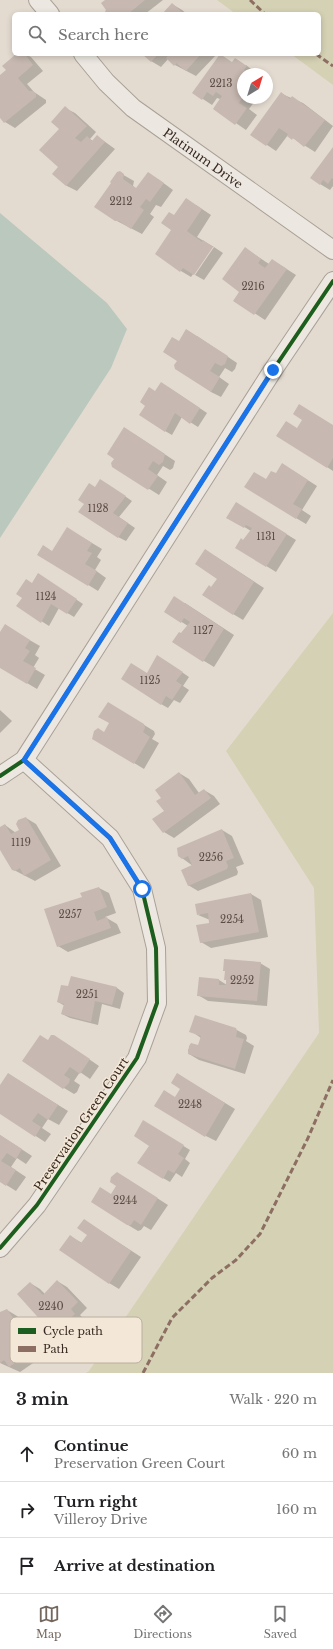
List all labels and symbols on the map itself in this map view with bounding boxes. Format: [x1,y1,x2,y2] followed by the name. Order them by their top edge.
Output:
[237,68,273,104] north arrow
[210,77,232,90] house number: 2213
[160,124,246,191] street label: Platinum Drive
[110,195,132,208] house number: 2212
[241,280,265,293] house number: 2216
[264,361,282,379] route end
[87,502,109,515] house number: 1128
[256,530,276,543] house number: 1131
[36,590,57,603] house number: 1124
[193,624,214,637] house number: 1127
[140,674,161,687] house number: 1125
[11,836,31,849] house number: 1119
[199,851,223,864] house number: 2256
[133,880,151,898] route start
[58,908,82,921] house number: 2257
[220,913,244,926] house number: 2254
[230,974,254,987] house number: 2252
[76,988,98,1001] house number: 2251
[31,1054,132,1194] street label: Preservation Green Court
[178,1098,202,1111] house number: 2248
[113,1194,137,1207] house number: 2244
[38,1300,64,1313] house number: 2240
[10,1317,142,1363] legend
[43,1324,103,1338] text: Cycle path
[43,1342,69,1356] text: Path

